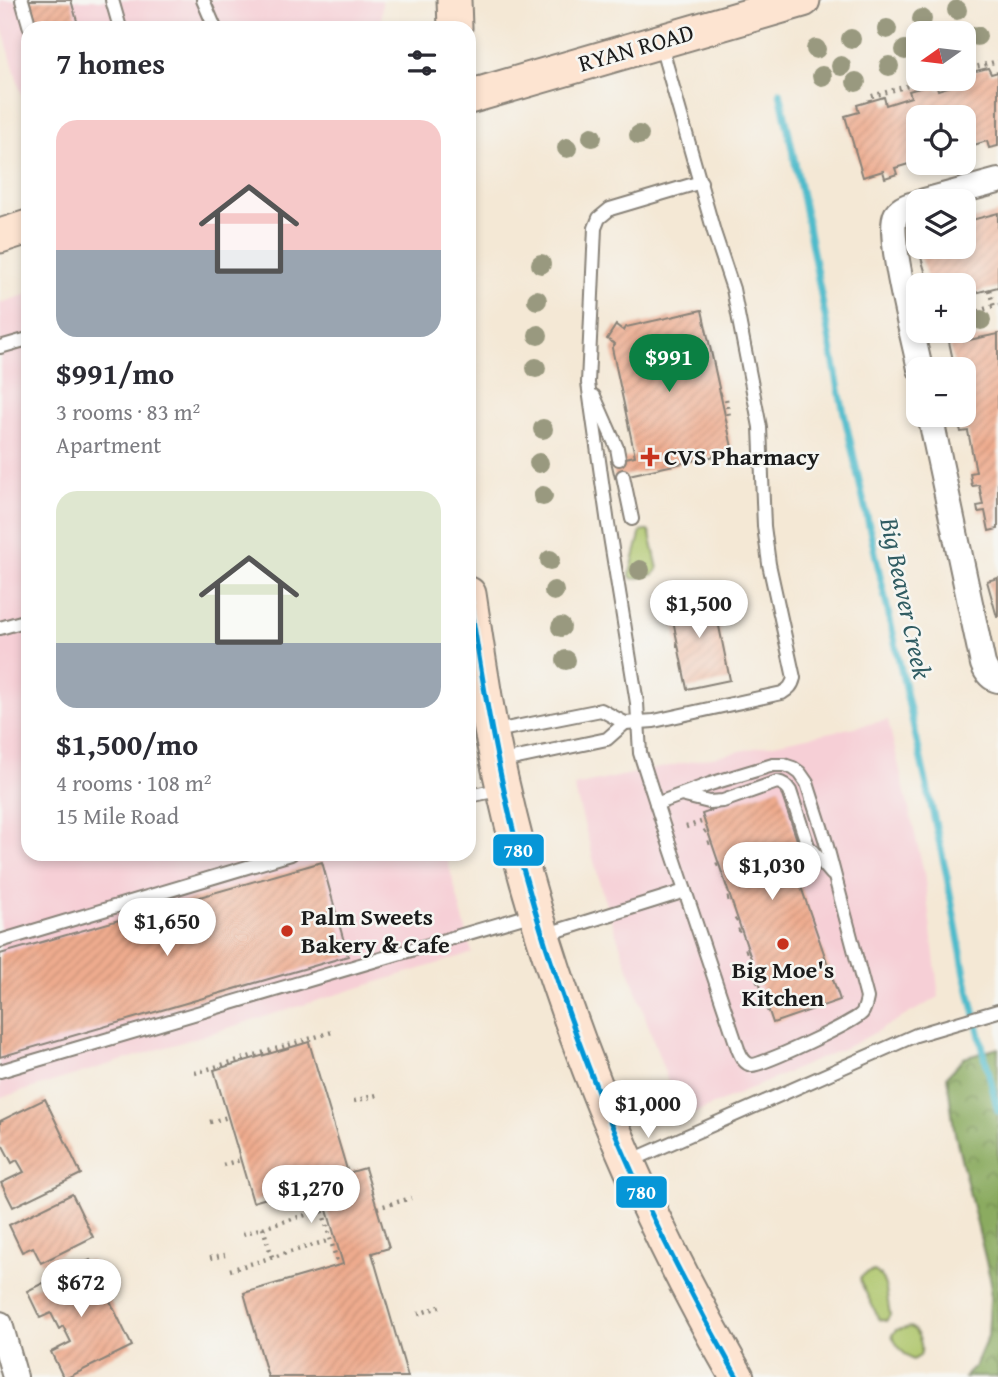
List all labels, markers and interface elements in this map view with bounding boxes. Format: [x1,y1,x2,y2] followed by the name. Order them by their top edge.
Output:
[574,14,698,81] street label: RYAN ROAD
[906,21,976,91] north arrow
[906,21,976,427] map controls
[56,41,165,85] text: 7 homes
[403,44,441,82] icon: filters
[906,105,976,175] button: locate
[186,166,312,292] icon: home
[906,189,976,259] button: layers
[906,273,976,343] button: +
[628,334,710,394] pin: $991
[645,340,693,373] text: $991
[56,351,174,395] text: $991/mo
[906,357,976,427] button: −
[56,395,200,428] text: 3 rooms · 83 m²
[56,428,161,461] text: Apartment
[664,439,820,474] place label: CVS Pharmacy
[642,449,658,465] marker: CVS Pharmacy
[870,513,943,682] water label: Big Beaver Creek
[186,537,312,663] icon: home
[642,580,756,640] pin: $1,500
[666,586,732,619] text: $1,500
[56,722,198,766] text: $1,500/mo
[56,766,211,799] text: 4 rooms · 108 m²
[56,799,179,832] text: 15 Mile Road
[492,833,545,867] line badge: 780
[503,836,533,864] text: 780
[715,842,829,902] pin: $1,030
[739,848,805,881] text: $1,030
[110,898,224,958] pin: $1,650
[301,899,450,962] place label: Palm Sweets Bakery & Cafe
[134,904,200,937] text: $1,650
[279,923,295,939] marker: Palm Sweets Bakery & Cafe
[775,936,791,952] marker: Big Moe's Kitchen
[732,952,834,1015] place label: Big Moe's Kitchen
[591,1080,705,1140] pin: $1,000
[615,1086,681,1119] text: $1,000
[254,1166,368,1225] pin: $1,270
[278,1171,344,1204] text: $1,270
[615,1175,668,1209] line badge: 780
[626,1178,656,1206] text: 780
[40,1260,122,1319] pin: $672
[57,1265,105,1298] text: $672

